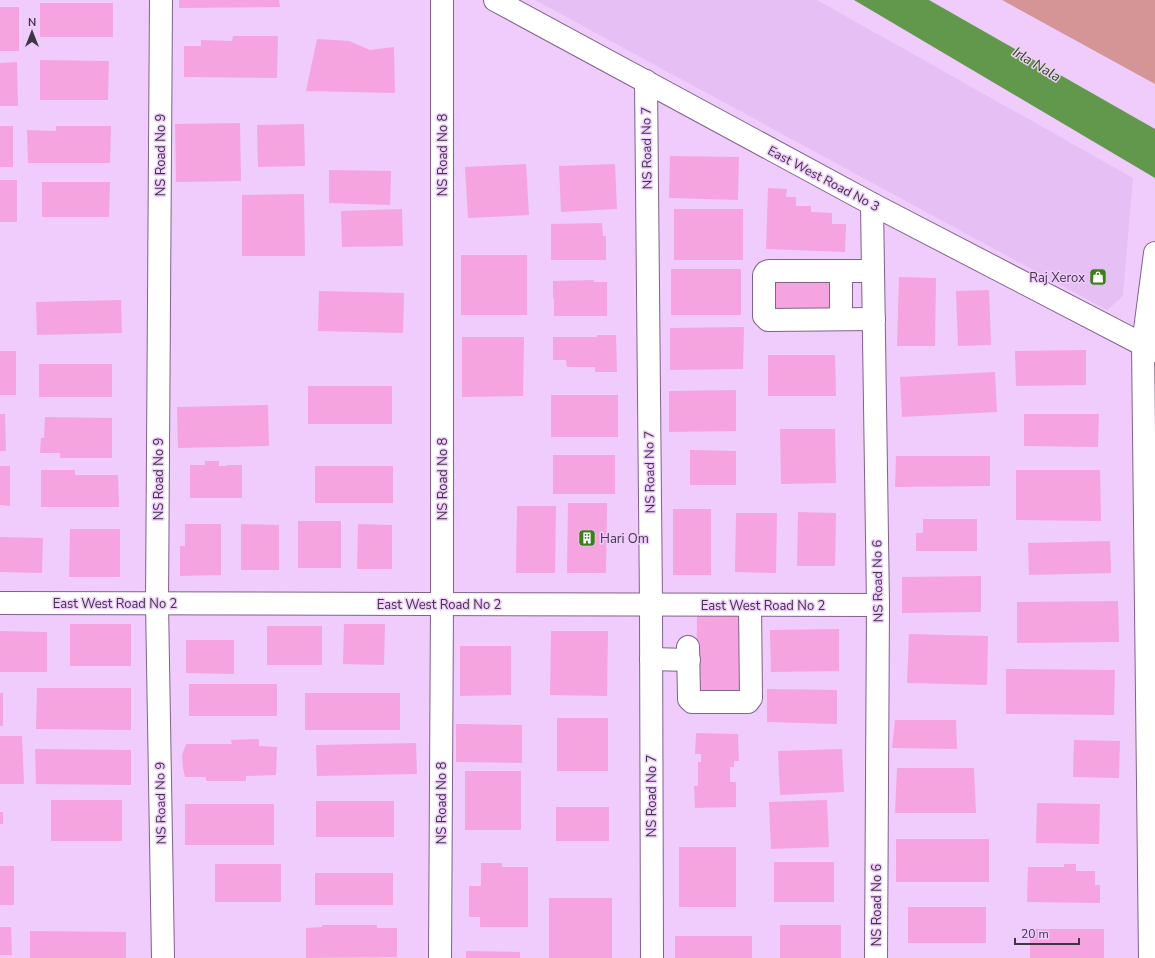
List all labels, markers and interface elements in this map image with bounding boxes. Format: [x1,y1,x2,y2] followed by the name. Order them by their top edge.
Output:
[12,12,52,52] north arrow
[28,15,36,30] text: N
[1009,43,1064,86] water label: Irla Nala
[637,107,657,189] street label: NS Road No 7
[152,114,170,196] street label: NS Road No 9
[434,114,452,196] street label: NS Road No 8
[764,142,883,216] street label: East West Road No 3
[1088,267,1108,287] shop icon: Raj Xerox
[1029,269,1085,287] place label: Raj Xerox
[640,431,660,513] street label: NS Road No 7
[150,438,168,520] street label: NS Road No 9
[434,438,452,520] street label: NS Road No 8
[577,528,597,548] building icon: Hari Om
[600,530,649,548] place label: Hari Om
[868,539,888,622] street label: NS Road No 6
[53,595,177,613] street label: East West Road No 2
[377,596,501,614] street label: East West Road No 2
[701,597,825,615] street label: East West Road No 2
[643,755,661,837] street label: NS Road No 7
[151,762,171,844] street label: NS Road No 9
[433,762,451,844] street label: NS Road No 8
[868,864,886,946] street label: NS Road No 6
[1015,920,1079,946] scale bar
[1021,926,1049,942] text: 20 m

